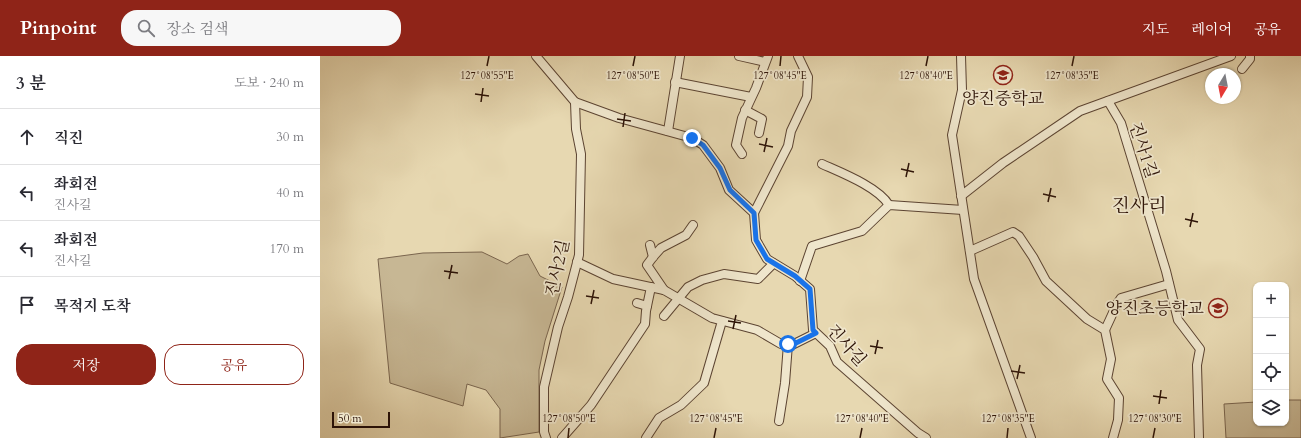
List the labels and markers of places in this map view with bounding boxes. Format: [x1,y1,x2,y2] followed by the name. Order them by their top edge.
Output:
[992,64,1014,86] school or university icon: 양진중학교
[962,87,1045,110] place label: 양진중학교
[1105,297,1205,320] place label: 양진초등학교
[1207,297,1229,319] school or university icon: 양진초등학교

